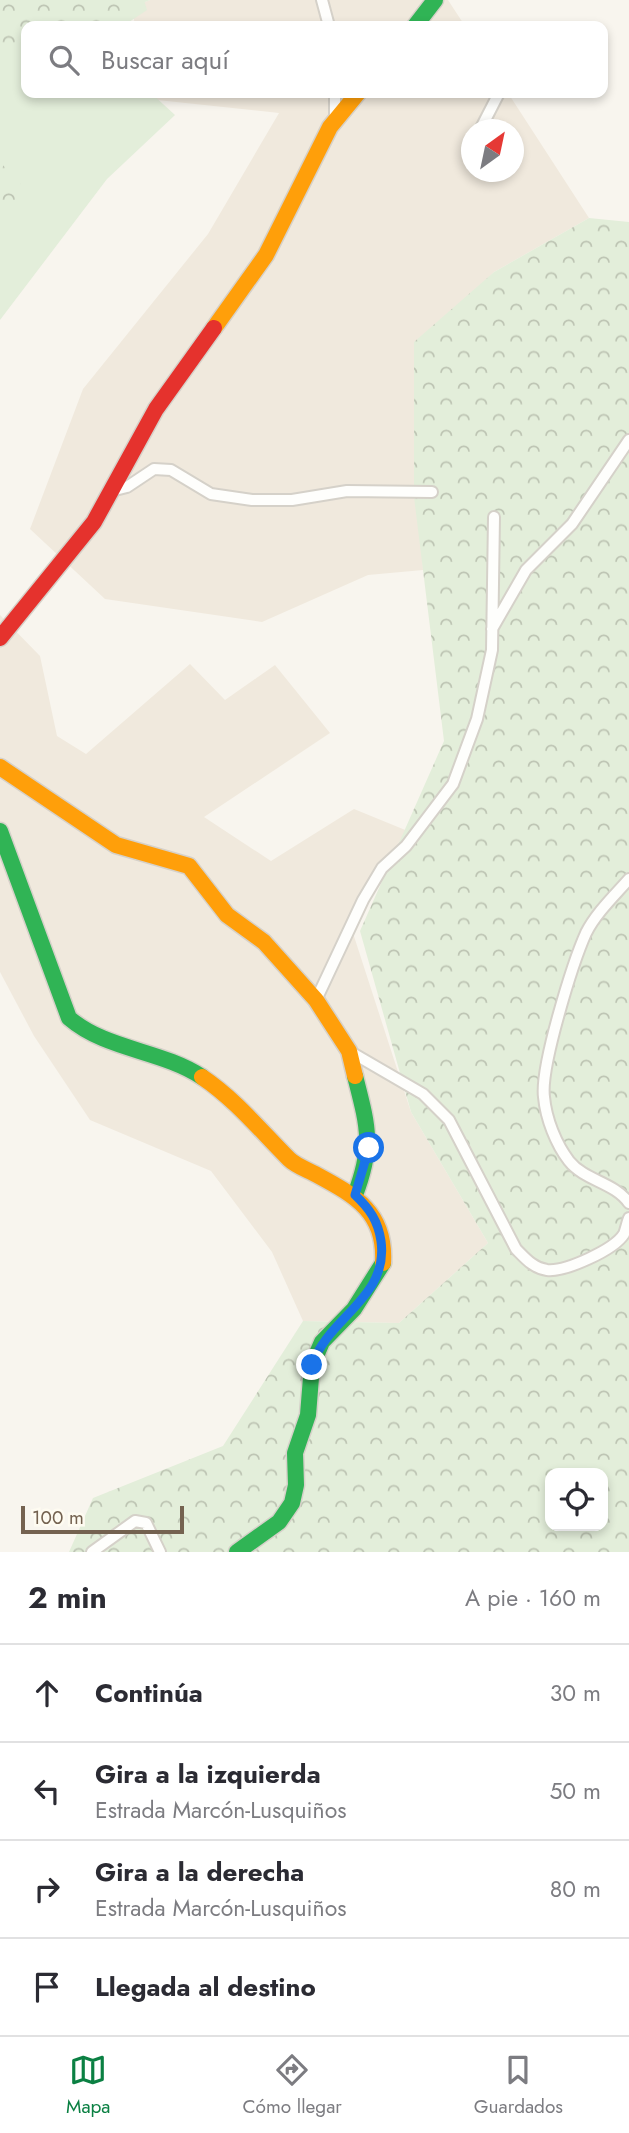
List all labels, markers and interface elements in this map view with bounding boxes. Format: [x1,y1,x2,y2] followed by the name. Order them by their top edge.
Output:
[21,21,608,98] search box
[45,41,83,79] icon: search
[101,41,229,79] text: Buscar aquí
[461,119,524,182] north arrow
[353,1132,384,1163] route start
[296,1349,327,1380] route end
[545,1468,608,1531] map controls
[545,1468,608,1531] button: locate
[21,1503,184,1535] scale bar
[32,1504,84,1531] text: 100 m
[28,1576,107,1619] text: 2 min
[465,1581,601,1615] text: A pie · 160 m
[28,1674,66,1712] icon: ahead
[95,1674,203,1712] text: Continúa
[550,1676,601,1710] text: 30 m
[95,1755,321,1793] text: Gira a la izquierda
[28,1772,66,1810] icon: left
[549,1774,601,1808] text: 50 m
[95,1793,346,1827] text: Estrada Marcón-Lusquiños
[95,1853,304,1891] text: Gira a la derecha
[28,1870,66,1908] icon: right
[550,1872,601,1906] text: 80 m
[95,1891,346,1925] text: Estrada Marcón-Lusquiños
[28,1968,66,2006] icon: arrive
[95,1968,316,2006] text: Llegada al destino
[66,2051,111,2120] tab: Mapa
[243,2051,342,2120] tab: Cómo llegar
[474,2051,563,2120] tab: Guardados

